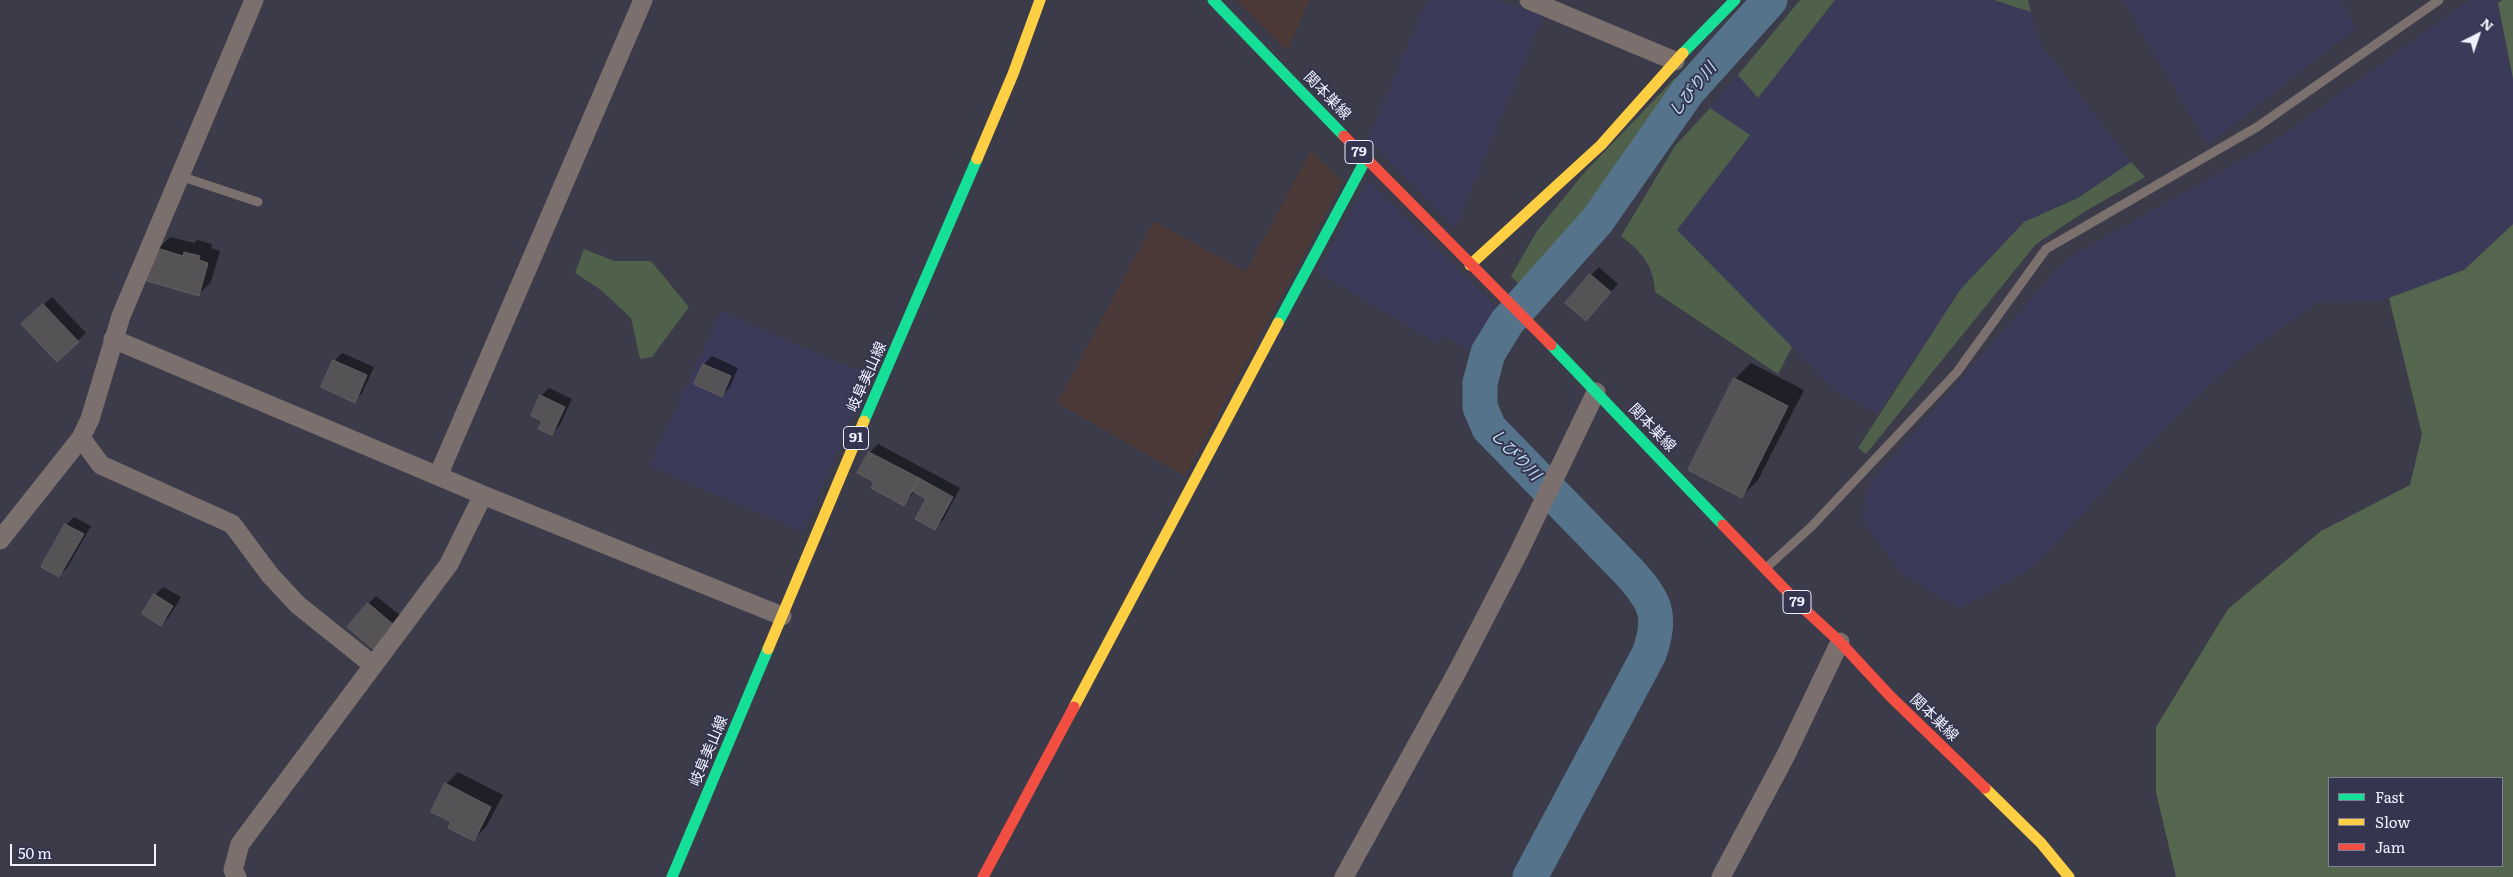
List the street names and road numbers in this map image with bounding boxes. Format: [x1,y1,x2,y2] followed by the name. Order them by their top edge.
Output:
[1300,68,1354,124] street label: 関本巣線
[1345,140,1373,163] road number: 79
[844,339,890,415] street label: 岐阜美山線
[1625,400,1679,456] street label: 関本巣線
[844,426,868,449] road number: 91
[1783,590,1811,614] road number: 79
[1906,691,1962,745] street label: 関本巣線
[686,713,732,789] street label: 岐阜美山線

